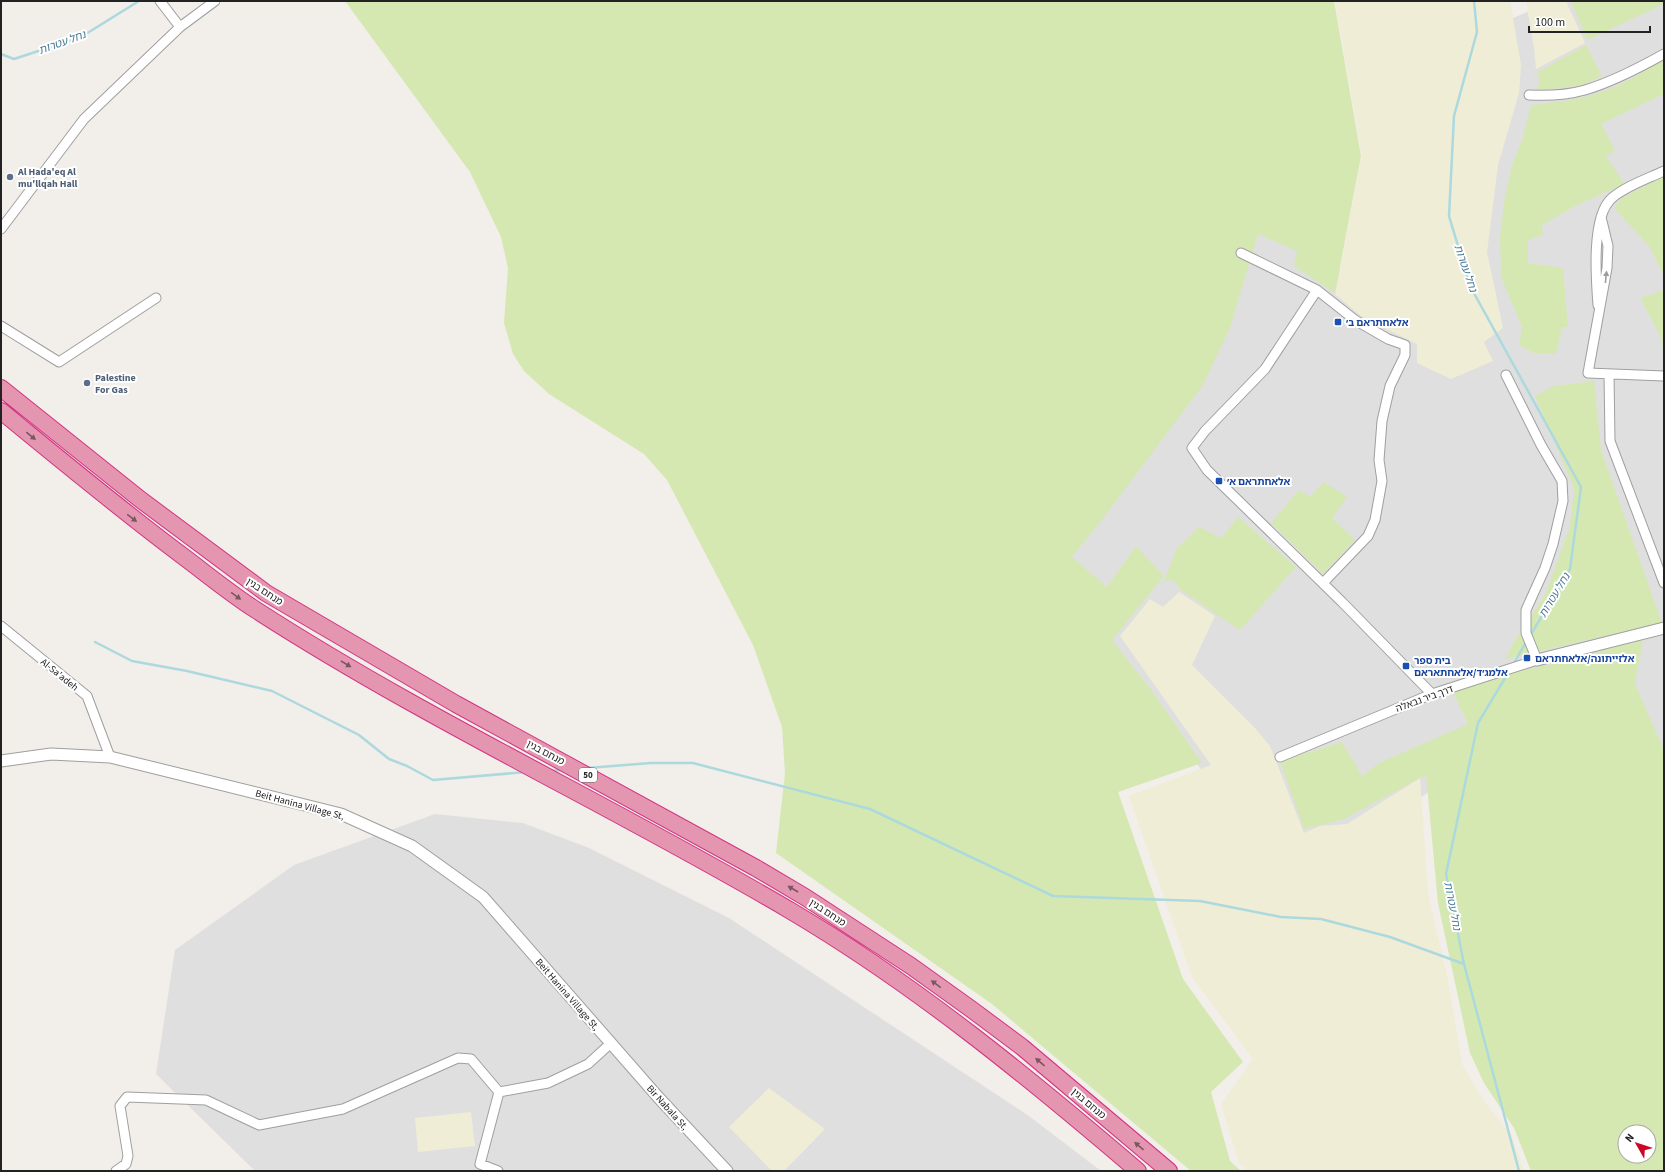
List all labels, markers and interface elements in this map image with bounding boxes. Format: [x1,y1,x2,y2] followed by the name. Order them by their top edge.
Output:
[1529,8,1650,34] scale bar
[1535,14,1565,31] text: 100 m
[36,27,89,58] water label: נחל עטרות
[17,165,78,191] place label: Al Hada'eq Al mu'llqah Hall
[5,172,15,182] marker: Al Hada'eq Al mu'llqah Hall
[1450,242,1481,295] water label: נחל עטרות
[1602,271,1609,283] one-way arrow
[1346,316,1409,330] place label: אלאחתראם ב׳
[1333,317,1343,327] marker: אלאחתראם ב׳
[95,371,136,397] place label: Palestine For Gas
[82,378,92,388] marker: Palestine For Gas
[26,431,37,440] one-way arrow
[1227,475,1291,489] place label: אלאחתראם א׳
[1214,476,1224,486] marker: אלאחתראם א׳
[126,514,137,522] one-way arrow
[1535,570,1574,620] water label: נחל עטרות
[243,575,286,609] street label: מנחם בגין
[231,591,241,599] one-way arrow
[1535,652,1635,666] place label: אלזייתונה/אלאחתראם
[1522,653,1532,663] marker: אלזייתונה/אלאחתראם
[1414,654,1508,680] place label: בית ספר אלמג׳ד/אלאחתאראם
[38,655,81,694] street label: Al-Sa'adeh
[340,661,352,668] one-way arrow
[1401,661,1411,671] marker: בית ספר אלמג׳ד/אלאחתאראם
[1394,682,1456,716] street label: דרך ביר נבאלה
[524,737,567,769] street label: מנחם בגין
[579,768,597,782] road number: 50
[254,786,346,824] street label: Beit Hanina Village St,
[1440,880,1465,933] water label: נחל עטרות
[787,886,799,893] one-way arrow
[806,896,849,930] street label: מנחם בגין
[532,956,602,1034] street label: Beit Hanina Village St,
[931,980,942,988] one-way arrow
[1035,1057,1045,1066] one-way arrow
[643,1082,691,1133] street label: Bir Nabala St,
[1068,1085,1109,1123] street label: מנחם בגין
[1617,1124,1657,1164] north arrow
[1621,1130,1638,1146] text: N
[1134,1141,1145,1150] one-way arrow

